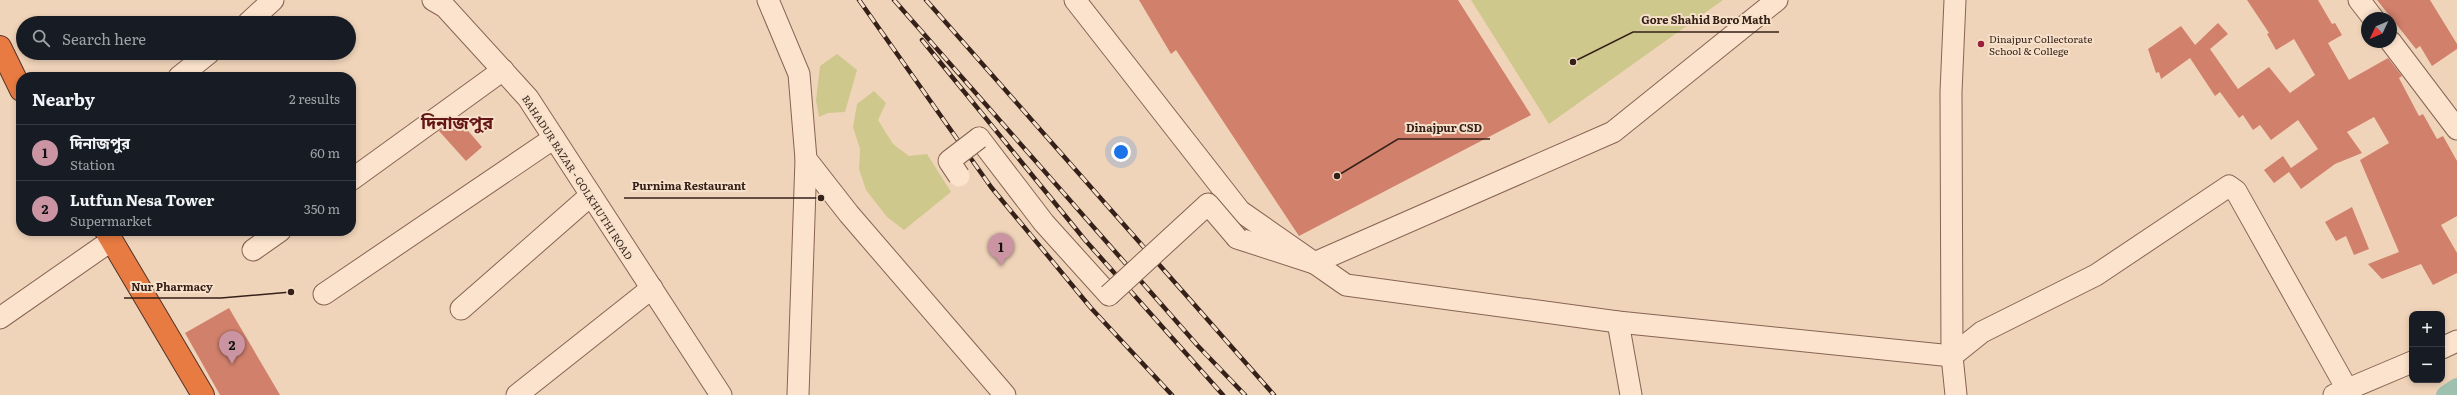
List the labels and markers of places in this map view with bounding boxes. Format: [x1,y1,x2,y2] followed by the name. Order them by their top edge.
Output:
[1633,9,1779,32] callout: Gore Shahid Boro Math
[1989,31,2092,58] place label: Dinajpur Collectorate School & College
[1976,39,1986,49] marker: Dinajpur Collectorate School & College
[1398,116,1490,139] callout: Dinajpur CSD
[624,175,754,198] callout: Purnima Restaurant
[988,233,1014,266] pin: 1
[124,275,221,298] callout: Nur Pharmacy
[219,331,245,364] pin: 2

